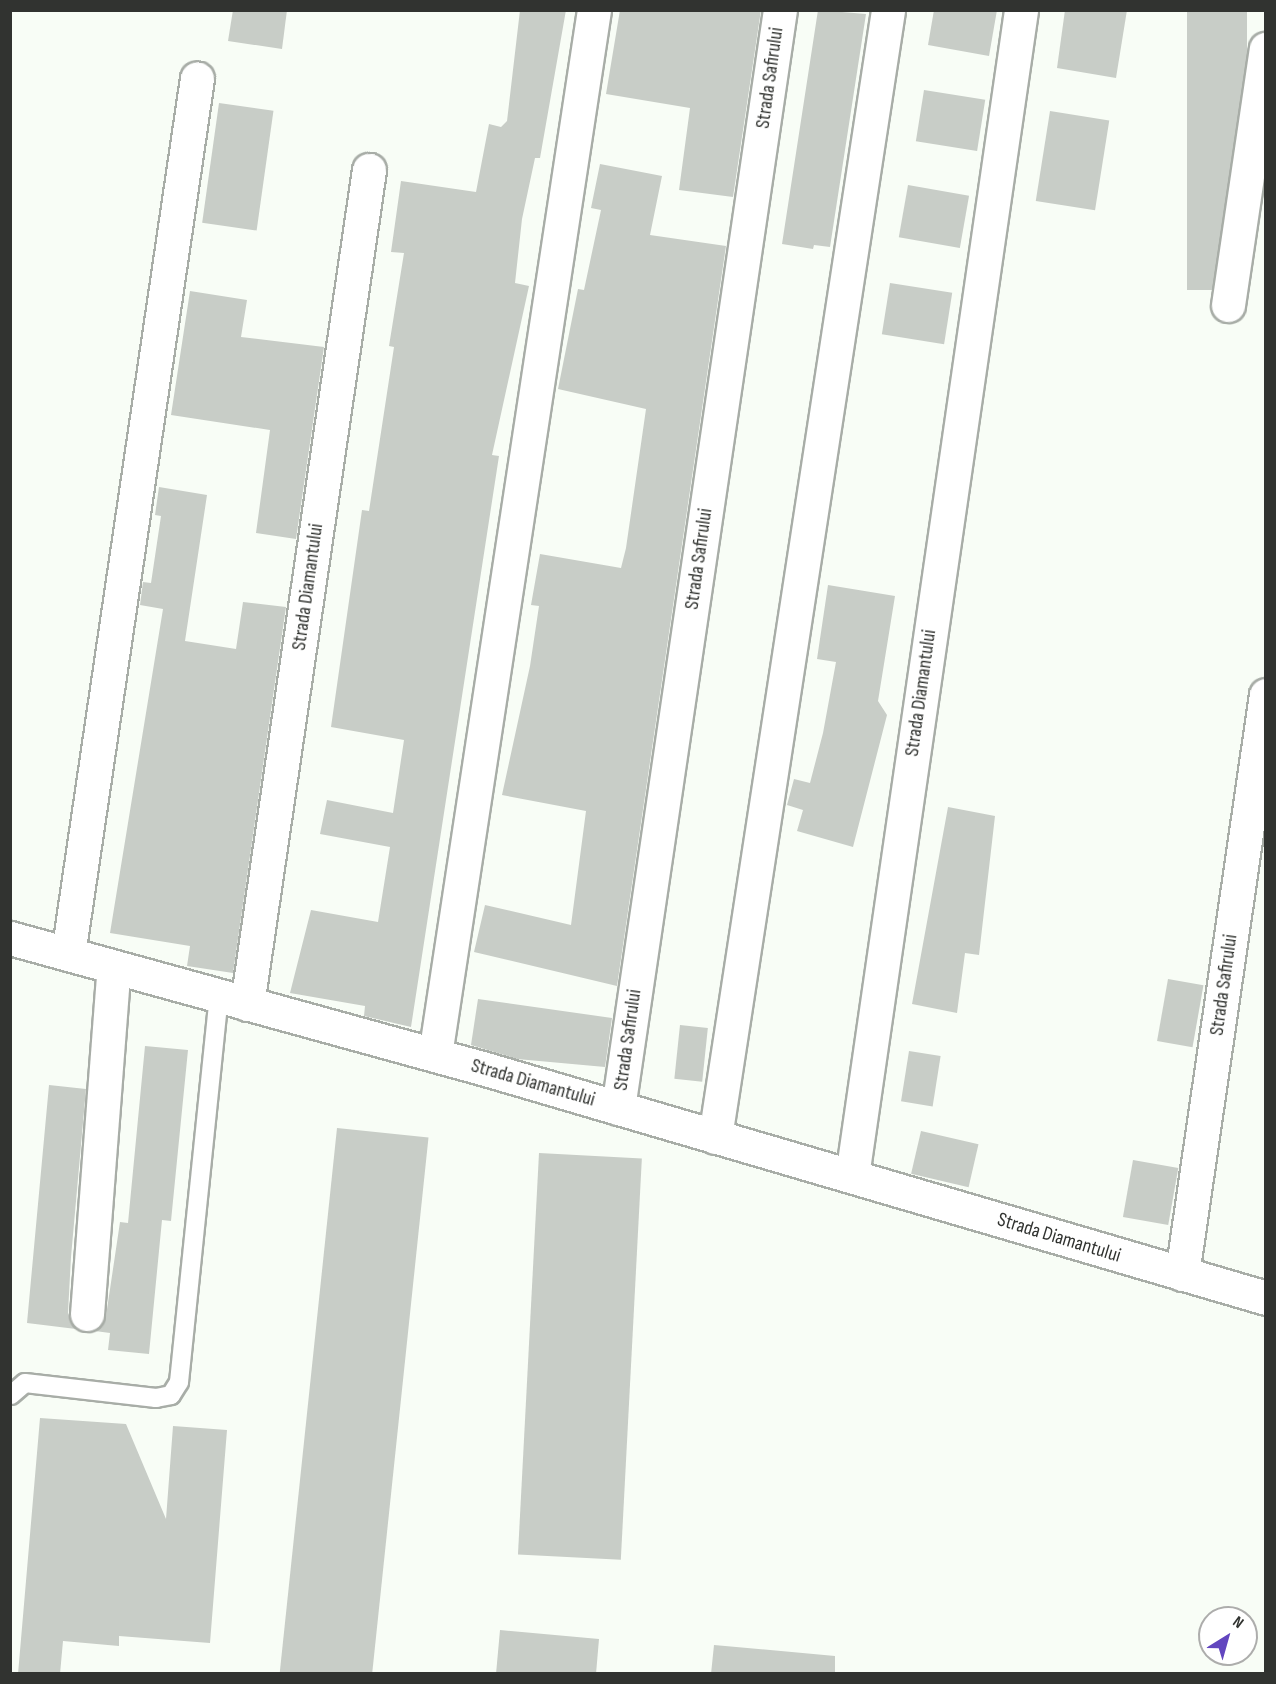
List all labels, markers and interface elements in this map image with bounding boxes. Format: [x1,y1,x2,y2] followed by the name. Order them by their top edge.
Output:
[751,26,789,130] street label: Strada Safirului
[680,507,718,611] street label: Strada Safirului
[287,522,329,652] street label: Strada Diamantului
[900,628,942,758] street label: Strada Diamantului
[1205,933,1243,1037] street label: Strada Safirului
[609,988,647,1092] street label: Strada Safirului
[468,1054,598,1112] street label: Strada Diamantului
[994,1208,1124,1268] street label: Strada Diamantului
[1198,1606,1258,1666] north arrow
[1229,1613,1247,1633] text: N

